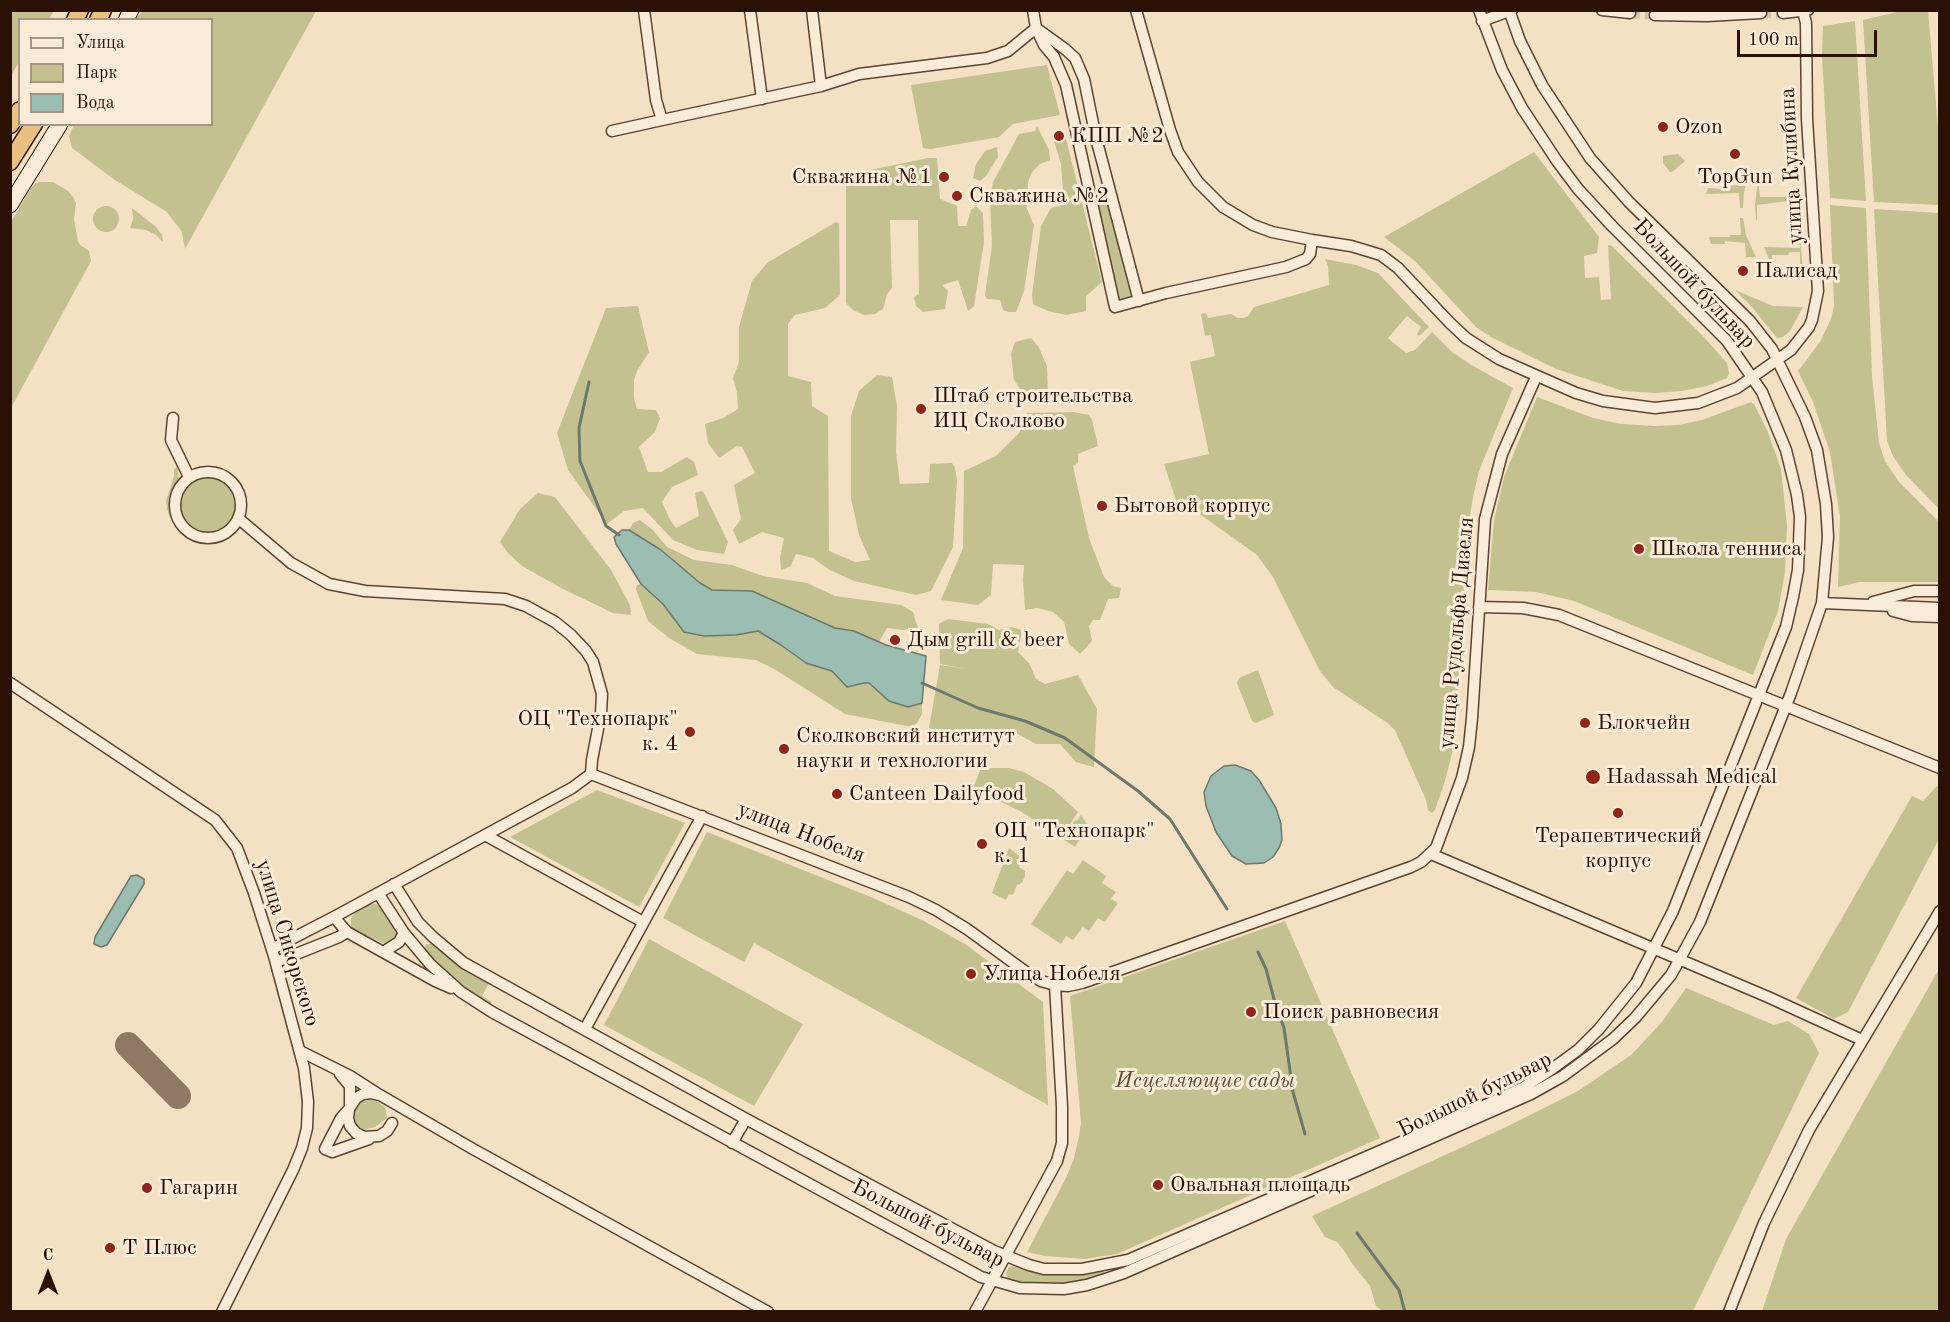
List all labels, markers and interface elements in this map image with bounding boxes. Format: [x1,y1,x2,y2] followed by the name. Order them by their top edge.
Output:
[18,18,213,126] legend
[1740,18,1880,56] scale bar
[1748,31,1799,49] text: 100 m
[76,34,125,52] text: Улица
[76,64,117,82] text: Парк
[1775,87,1809,245] street label: улица Кулибина
[76,94,115,112] text: Вода
[1675,114,1723,140] place label: Ozon
[1656,120,1670,134] marker: Ozon
[1071,123,1164,149] place label: КПП №2
[1052,129,1066,143] marker: КПП №2
[1728,147,1742,161] marker: TopGun
[792,164,932,190] place label: Скважина №1
[1697,164,1773,190] place label: TopGun
[937,170,951,184] marker: Скважина №1
[969,183,1109,209] place label: Скважина №2
[950,189,964,203] marker: Скважина №2
[1627,214,1761,354] street label: Большой бульвар
[1755,258,1837,284] place label: Палисад
[1736,264,1750,278] marker: Палисад
[933,383,1133,434] place label: Штаб строительства ИЦ Сколково
[914,402,928,416] marker: Штаб строительства ИЦ Сколково
[1114,493,1270,519] place label: Бытовой корпус
[1095,499,1109,513] marker: Бытовой корпус
[1434,516,1480,750] street label: улица Рудольфа Дизеля
[1651,536,1802,562] place label: Школа тенниса
[1632,542,1646,556] marker: Школа тенниса
[907,627,1064,653] place label: Дым grill & beer
[888,633,902,647] marker: Дым grill & beer
[517,706,678,758] place label: ОЦ "Технопарк" к. 4
[1597,710,1691,736] place label: Блокчейн
[1578,716,1592,730] marker: Блокчейн
[796,723,1015,774] place label: Сколковский институт науки и технологии
[683,725,697,739] marker: ОЦ "Технопарк" к. 4
[777,742,791,756] marker: Сколковский институт науки и технологии
[1606,764,1777,790] place label: Hadassah Medical
[1584,768,1602,786] marker: Hadassah Medical
[849,781,1025,807] place label: Canteen Dailyfood
[830,787,844,801] marker: Canteen Dailyfood
[734,797,868,869] street label: улица Нобеля
[1611,806,1625,820] marker: Терапевтический корпус
[994,818,1155,870] place label: ОЦ "Технопарк" к. 1
[1535,823,1701,874] place label: Терапевтический корпус
[975,837,989,851] marker: ОЦ "Технопарк" к. 1
[249,856,325,1030] street label: улица Сикорского
[983,961,1121,987] place label: Улица Нобеля
[964,967,978,981] marker: Улица Нобеля
[1263,999,1439,1025] place label: Поиск равновесия
[1244,1005,1258,1019] marker: Поиск равновесия
[1394,1046,1556,1144] street label: Большой бульвар
[1115,1068,1295,1094] park label: Исцеляющие сады
[1170,1172,1350,1198] place label: Овальная площадь
[847,1174,1009,1274] street label: Большой бульвар
[159,1175,238,1201] place label: Гагарин
[1151,1178,1165,1192] marker: Овальная площадь
[140,1181,154,1195] marker: Гагарин
[122,1235,196,1261] place label: Т Плюс
[103,1241,117,1255] marker: Т Плюс
[18,1244,78,1304] north arrow
[43,1248,53,1264] text: С

